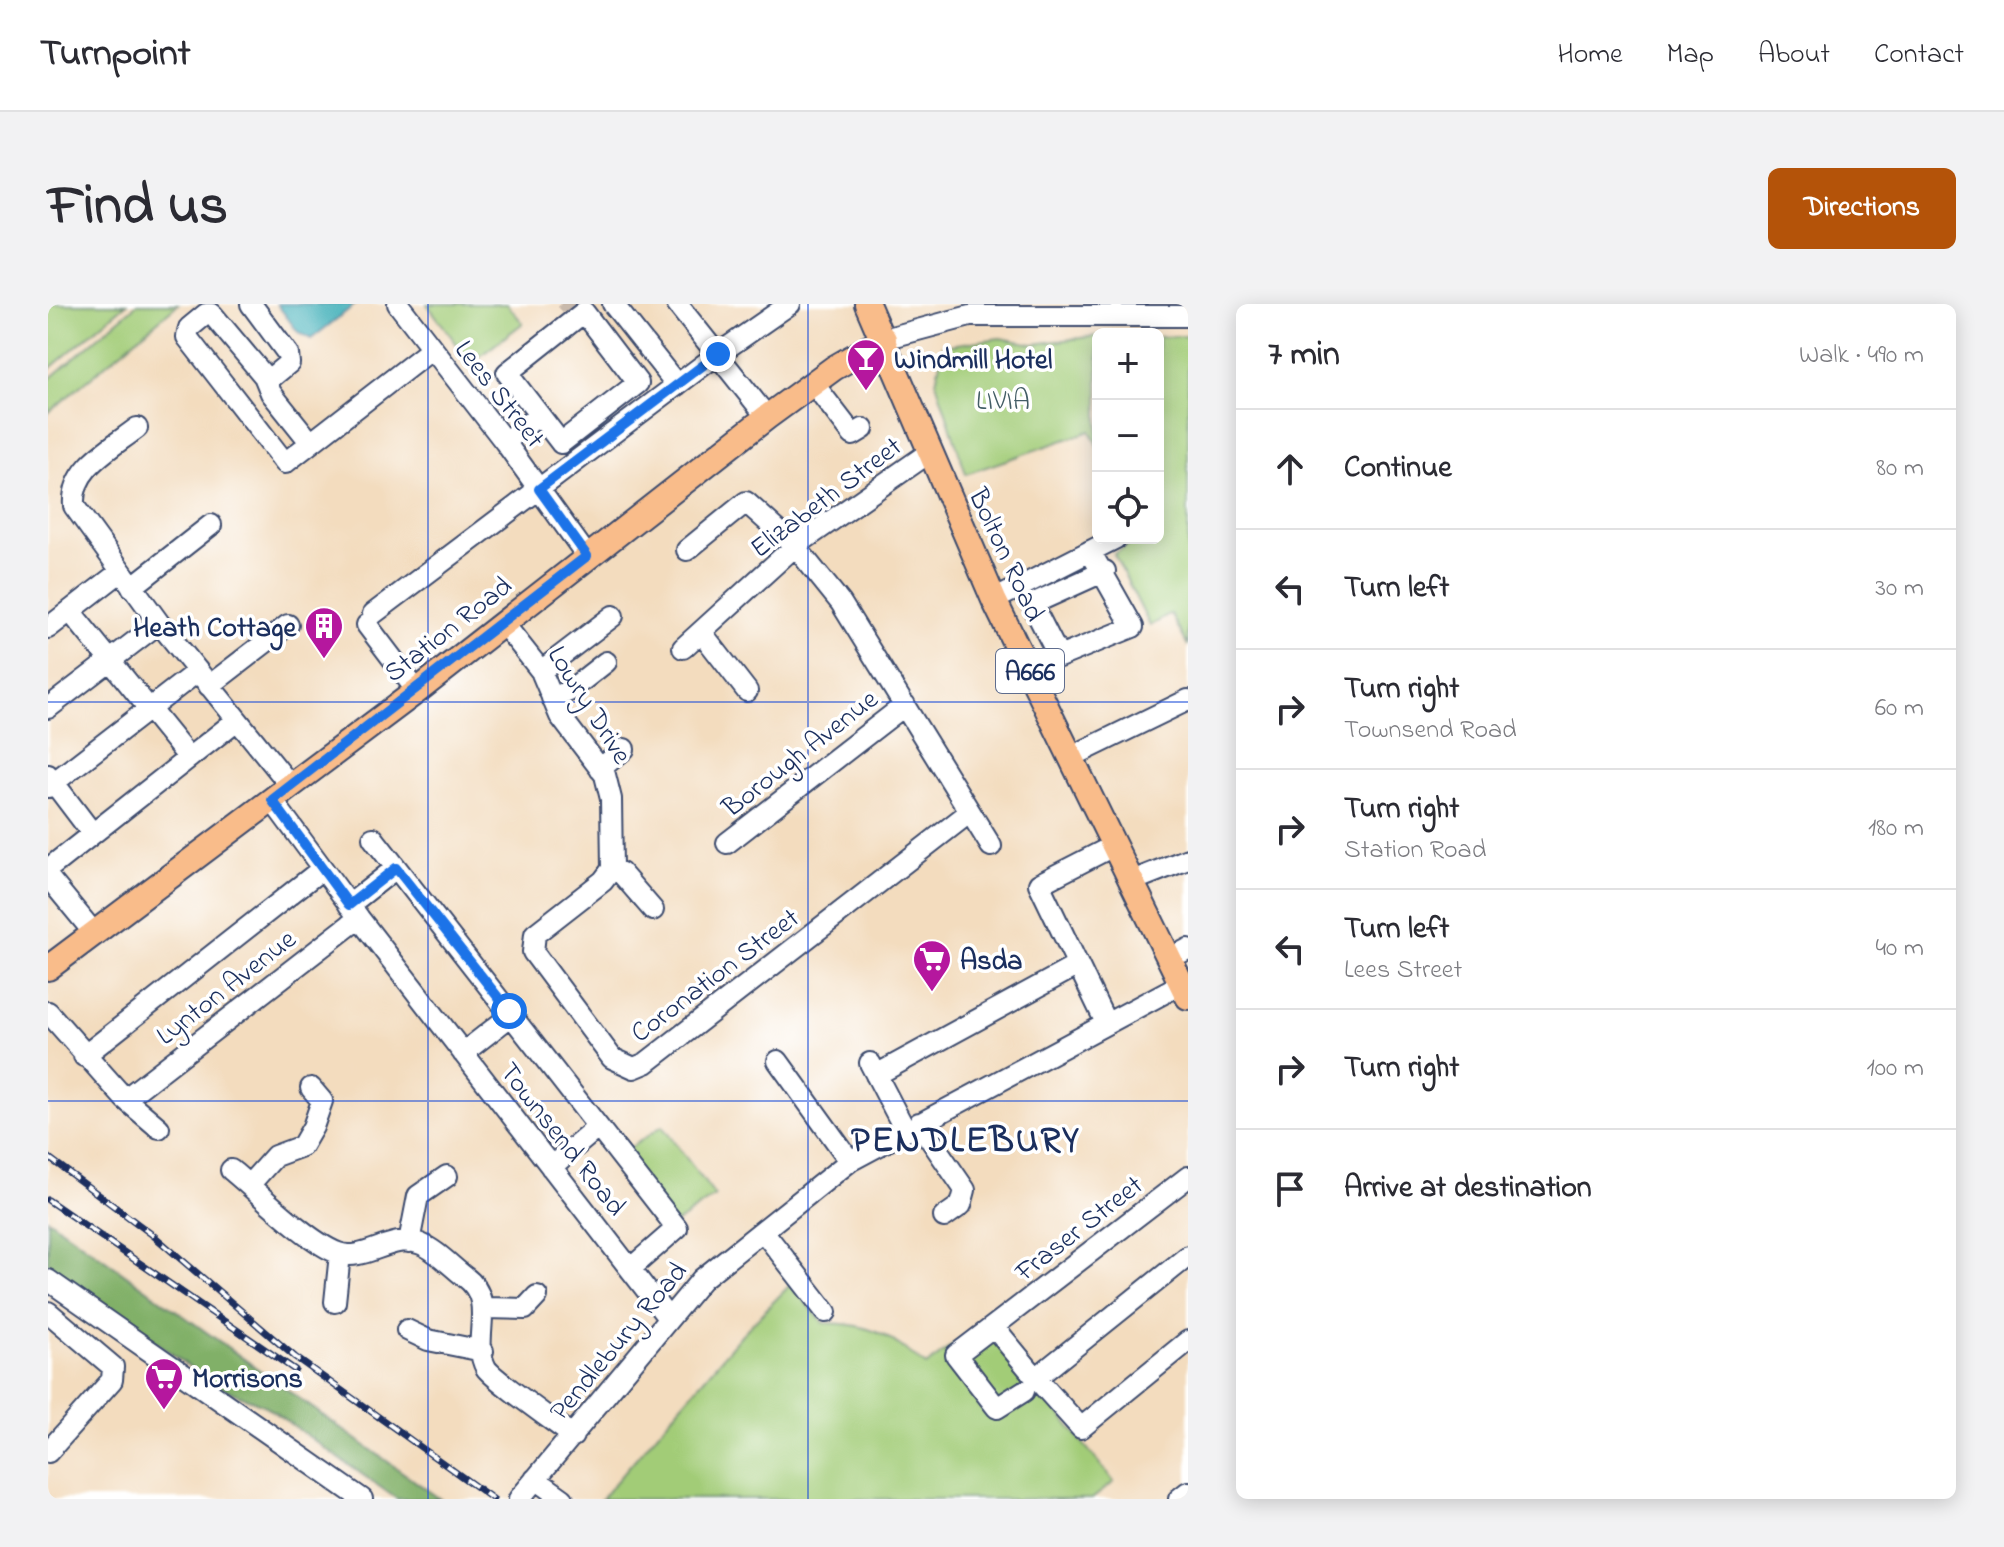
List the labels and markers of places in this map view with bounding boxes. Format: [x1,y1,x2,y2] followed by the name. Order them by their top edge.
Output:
[845,337,887,392] bar icon: Windmill Hotel
[894,341,1053,382] place label: Windmill Hotel
[303,605,345,660] building icon: Heath Cottage
[133,609,297,651] place label: Heath Cottage
[911,938,953,993] supermarket icon: Asda
[960,942,1022,983] place label: Asda
[143,1356,185,1411] supermarket icon: Morrisons
[192,1360,303,1401] place label: Morrisons

